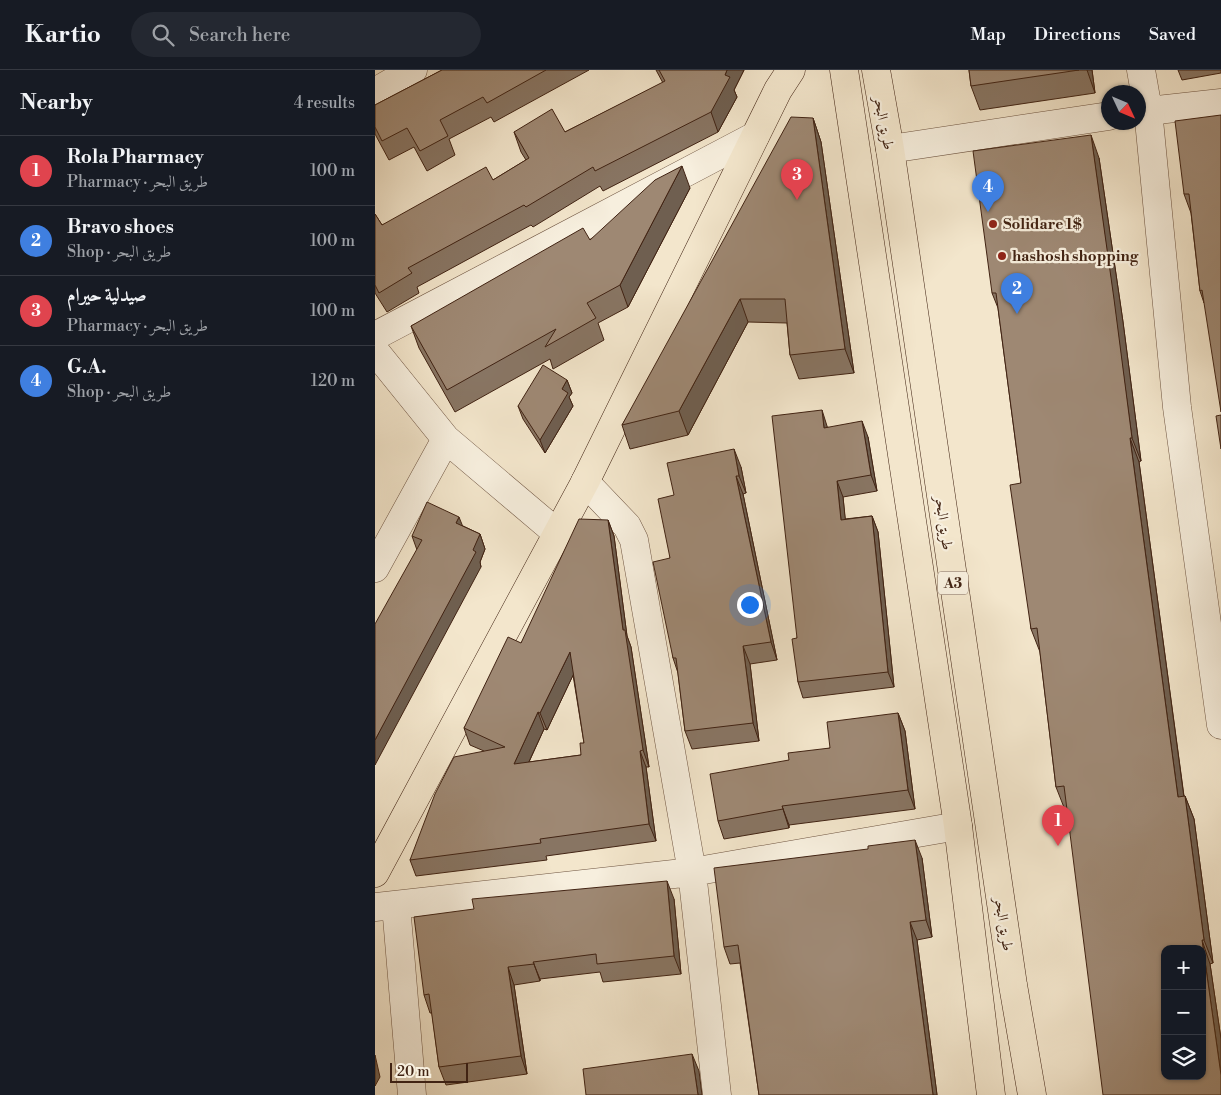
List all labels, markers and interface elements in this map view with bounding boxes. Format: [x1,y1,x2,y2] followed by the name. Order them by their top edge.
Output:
[131,12,481,57] search box
[25,20,101,50] text: Kartio
[149,21,177,49] icon: search
[189,23,290,47] text: Search here
[970,23,1006,46] text: Map
[1034,23,1121,46] text: Directions
[1149,23,1196,46] text: Saved
[1101,85,1146,130] north arrow
[20,90,93,116] text: Nearby
[294,93,355,113] text: 4 results
[869,93,898,152] street label: طريق البحر
[67,145,204,169] text: Rola Pharmacy
[781,159,813,200] pin: 3
[32,161,40,181] text: 1
[310,161,355,181] text: 100 m
[972,171,1004,212] pin: 4
[67,172,208,192] text: Pharmacy · طريق البحر
[67,215,174,239] text: Bravo shoes
[1003,215,1082,234] place label: Solidare 1$
[987,218,999,230] marker: Solidare 1$
[31,231,41,251] text: 2
[310,231,355,251] text: 100 m
[67,242,171,262] text: Shop · طريق البحر
[1012,247,1139,266] place label: hashosh shopping
[996,250,1008,262] marker: hashosh shopping
[1001,273,1033,314] pin: 2
[67,283,147,307] text: صيدلية حيرام
[31,301,41,321] text: 3
[310,301,355,321] text: 100 m
[67,316,208,336] text: Pharmacy · طريق البحر
[67,355,106,379] text: G.A.
[31,371,41,391] text: 4
[311,371,355,391] text: 120 m
[67,382,171,402] text: Shop · طريق البحر
[930,493,957,551] street label: طريق البحر
[938,572,968,594] road number: A3
[737,592,763,618] your location
[1042,805,1074,846] pin: 1
[990,894,1017,952] street label: طريق البحر
[1161,945,1206,1080] map controls
[1161,945,1206,990] button: +
[1161,990,1206,1035] button: −
[1161,1035,1206,1080] button: layers
[390,1060,467,1083] scale bar
[397,1063,429,1081] text: 20 m

